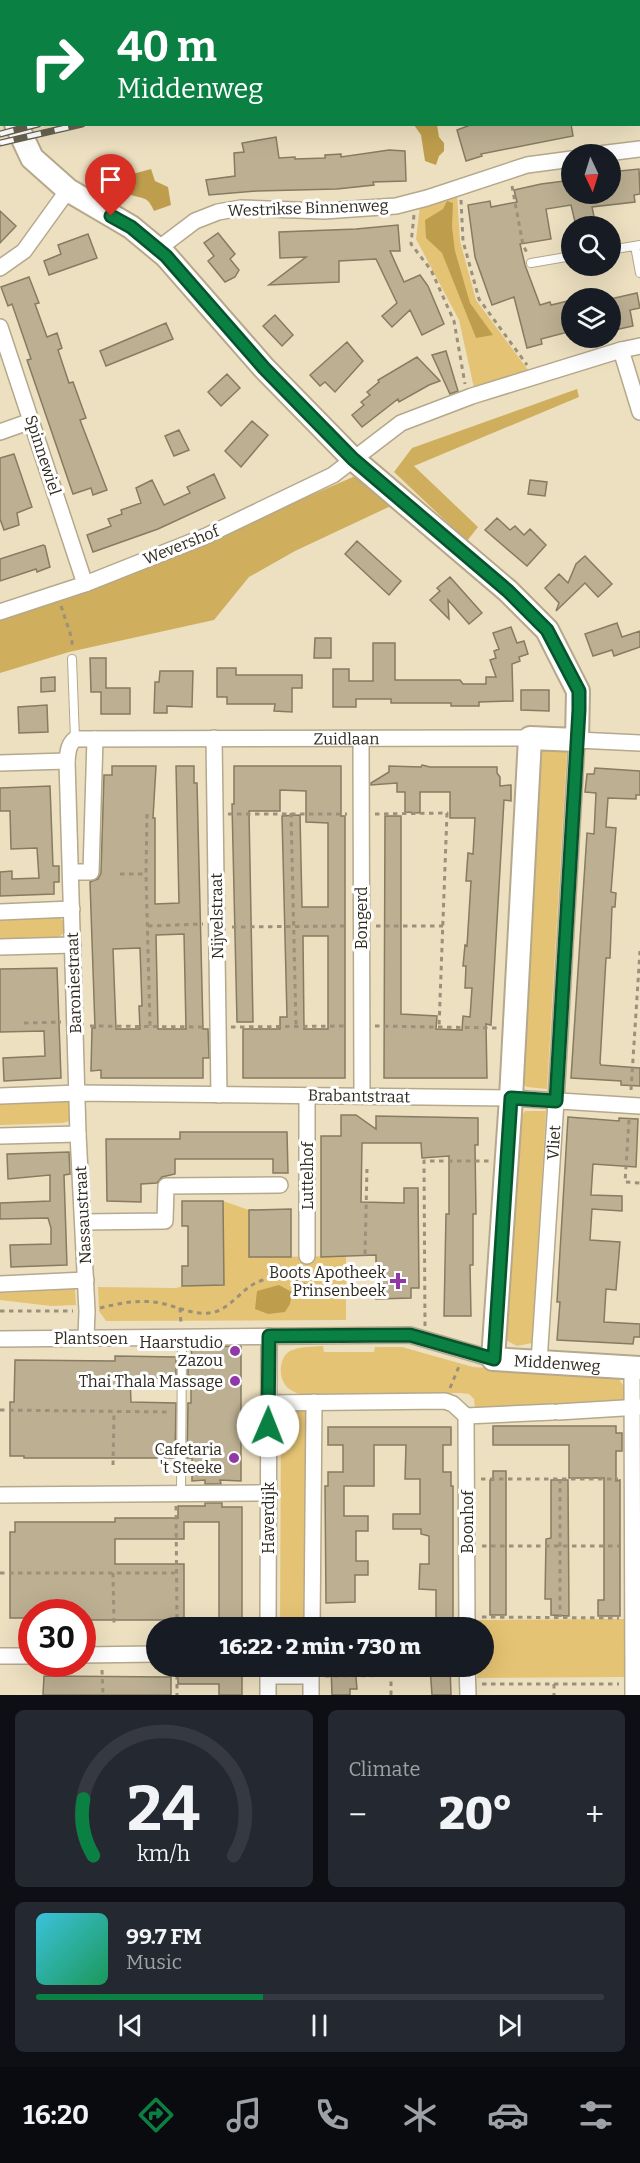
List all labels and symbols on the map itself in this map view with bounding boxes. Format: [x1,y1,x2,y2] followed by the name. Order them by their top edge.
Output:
[561,144,621,204] north arrow
[85,154,136,216] pin
[227,196,389,220] street label: Westrikse Binnenweg
[21,413,65,498] street label: Spinnewiel
[140,521,223,569] street label: Wevershof
[314,729,379,748] street label: Zuidlaan
[207,873,227,959] street label: Nijvelstraat
[352,886,371,950] street label: Bongerd
[63,932,85,1034] street label: Baroniestraat
[308,1086,411,1106] street label: Brabantstraat
[543,1124,564,1160] street label: Vliet
[298,1141,317,1210] street label: Luttelhof
[71,1165,95,1265] street label: Nassaustraat
[269,1263,386,1300] place label: Boots Apotheek Prinsenbeek
[391,1274,405,1288] marker: Boots Apotheek Prinsenbeek
[54,1329,128,1348] street label: Plantsoen
[139,1333,223,1370] place label: Haarstudio Zazou
[228,1344,242,1358] marker: Haarstudio Zazou
[513,1351,601,1375] street label: Middenweg
[79,1372,223,1391] place label: Thai Thala Massage
[228,1374,242,1388] marker: Thai Thala Massage
[236,1394,300,1458] position arrow
[155,1440,222,1477] place label: Cafetaria 't Steeke
[227,1451,241,1465] marker: Cafetaria 't Steeke
[259,1482,278,1554] street label: Haverdijk
[458,1489,477,1554] street label: Boonhof
[18,1599,96,1677] speed limit sign: 30

